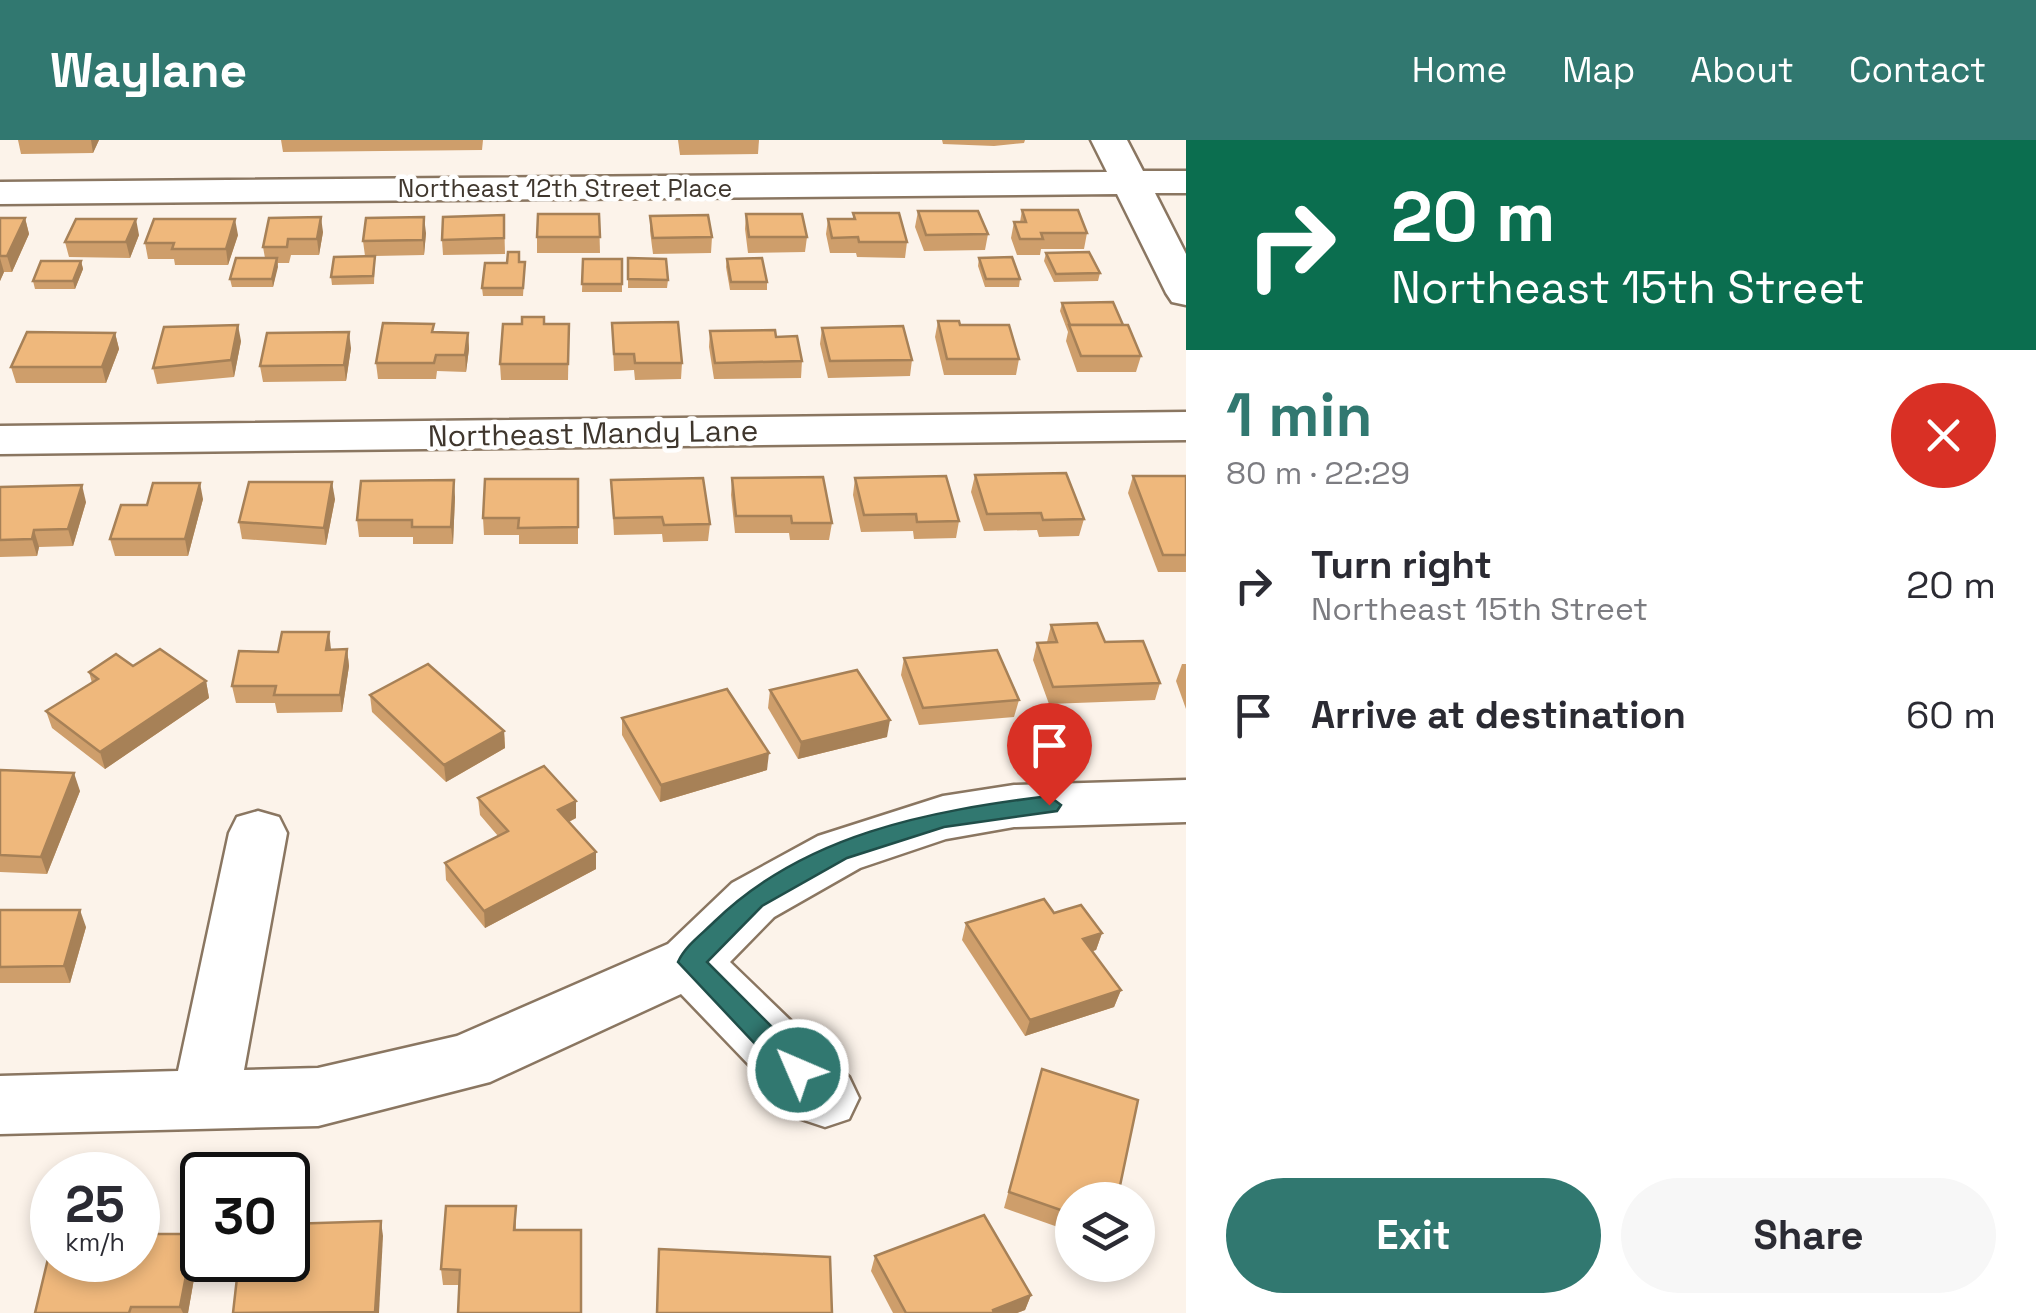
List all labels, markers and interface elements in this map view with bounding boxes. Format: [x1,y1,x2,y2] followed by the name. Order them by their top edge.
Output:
[50,40,247,101] text: Waylane
[1412,48,1507,92] text: Home
[1562,48,1635,92] text: Map
[1690,48,1794,92] text: About
[1849,48,1986,92] text: Contact
[398,172,732,204] street label: Northeast 12th Street Place
[1391,172,1556,261] text: 20 m
[1226,180,1356,310] icon: right
[1391,259,1865,316] text: Northeast 15th Street
[1226,377,1373,454] text: 1 min
[1891,383,1996,488] button: close
[427,411,759,455] street label: Northeast Mandy Lane
[1226,453,1410,493] text: 80 m · 22:29
[1311,541,1492,589] text: Turn right
[1226,558,1281,613] icon: right
[1906,561,1996,609] text: 20 m
[1311,589,1648,629] text: Northeast 15th Street
[1226,688,1281,743] icon: arrive
[1311,691,1686,739] text: Arrive at destination
[1906,691,1996,739] text: 60 m
[1007,703,1092,806] pin
[1022,718,1077,773] icon: arrive
[746,1018,850,1122] position arrow
[180,1152,310,1282] speed limit sign: 30
[65,1173,125,1237] text: 25
[1226,1178,1601,1293] button: Exit
[1621,1178,1996,1293] button: Share
[1055,1182,1155,1282] map controls
[1055,1182,1155,1282] button: layers
[65,1226,125,1258] text: km/h

